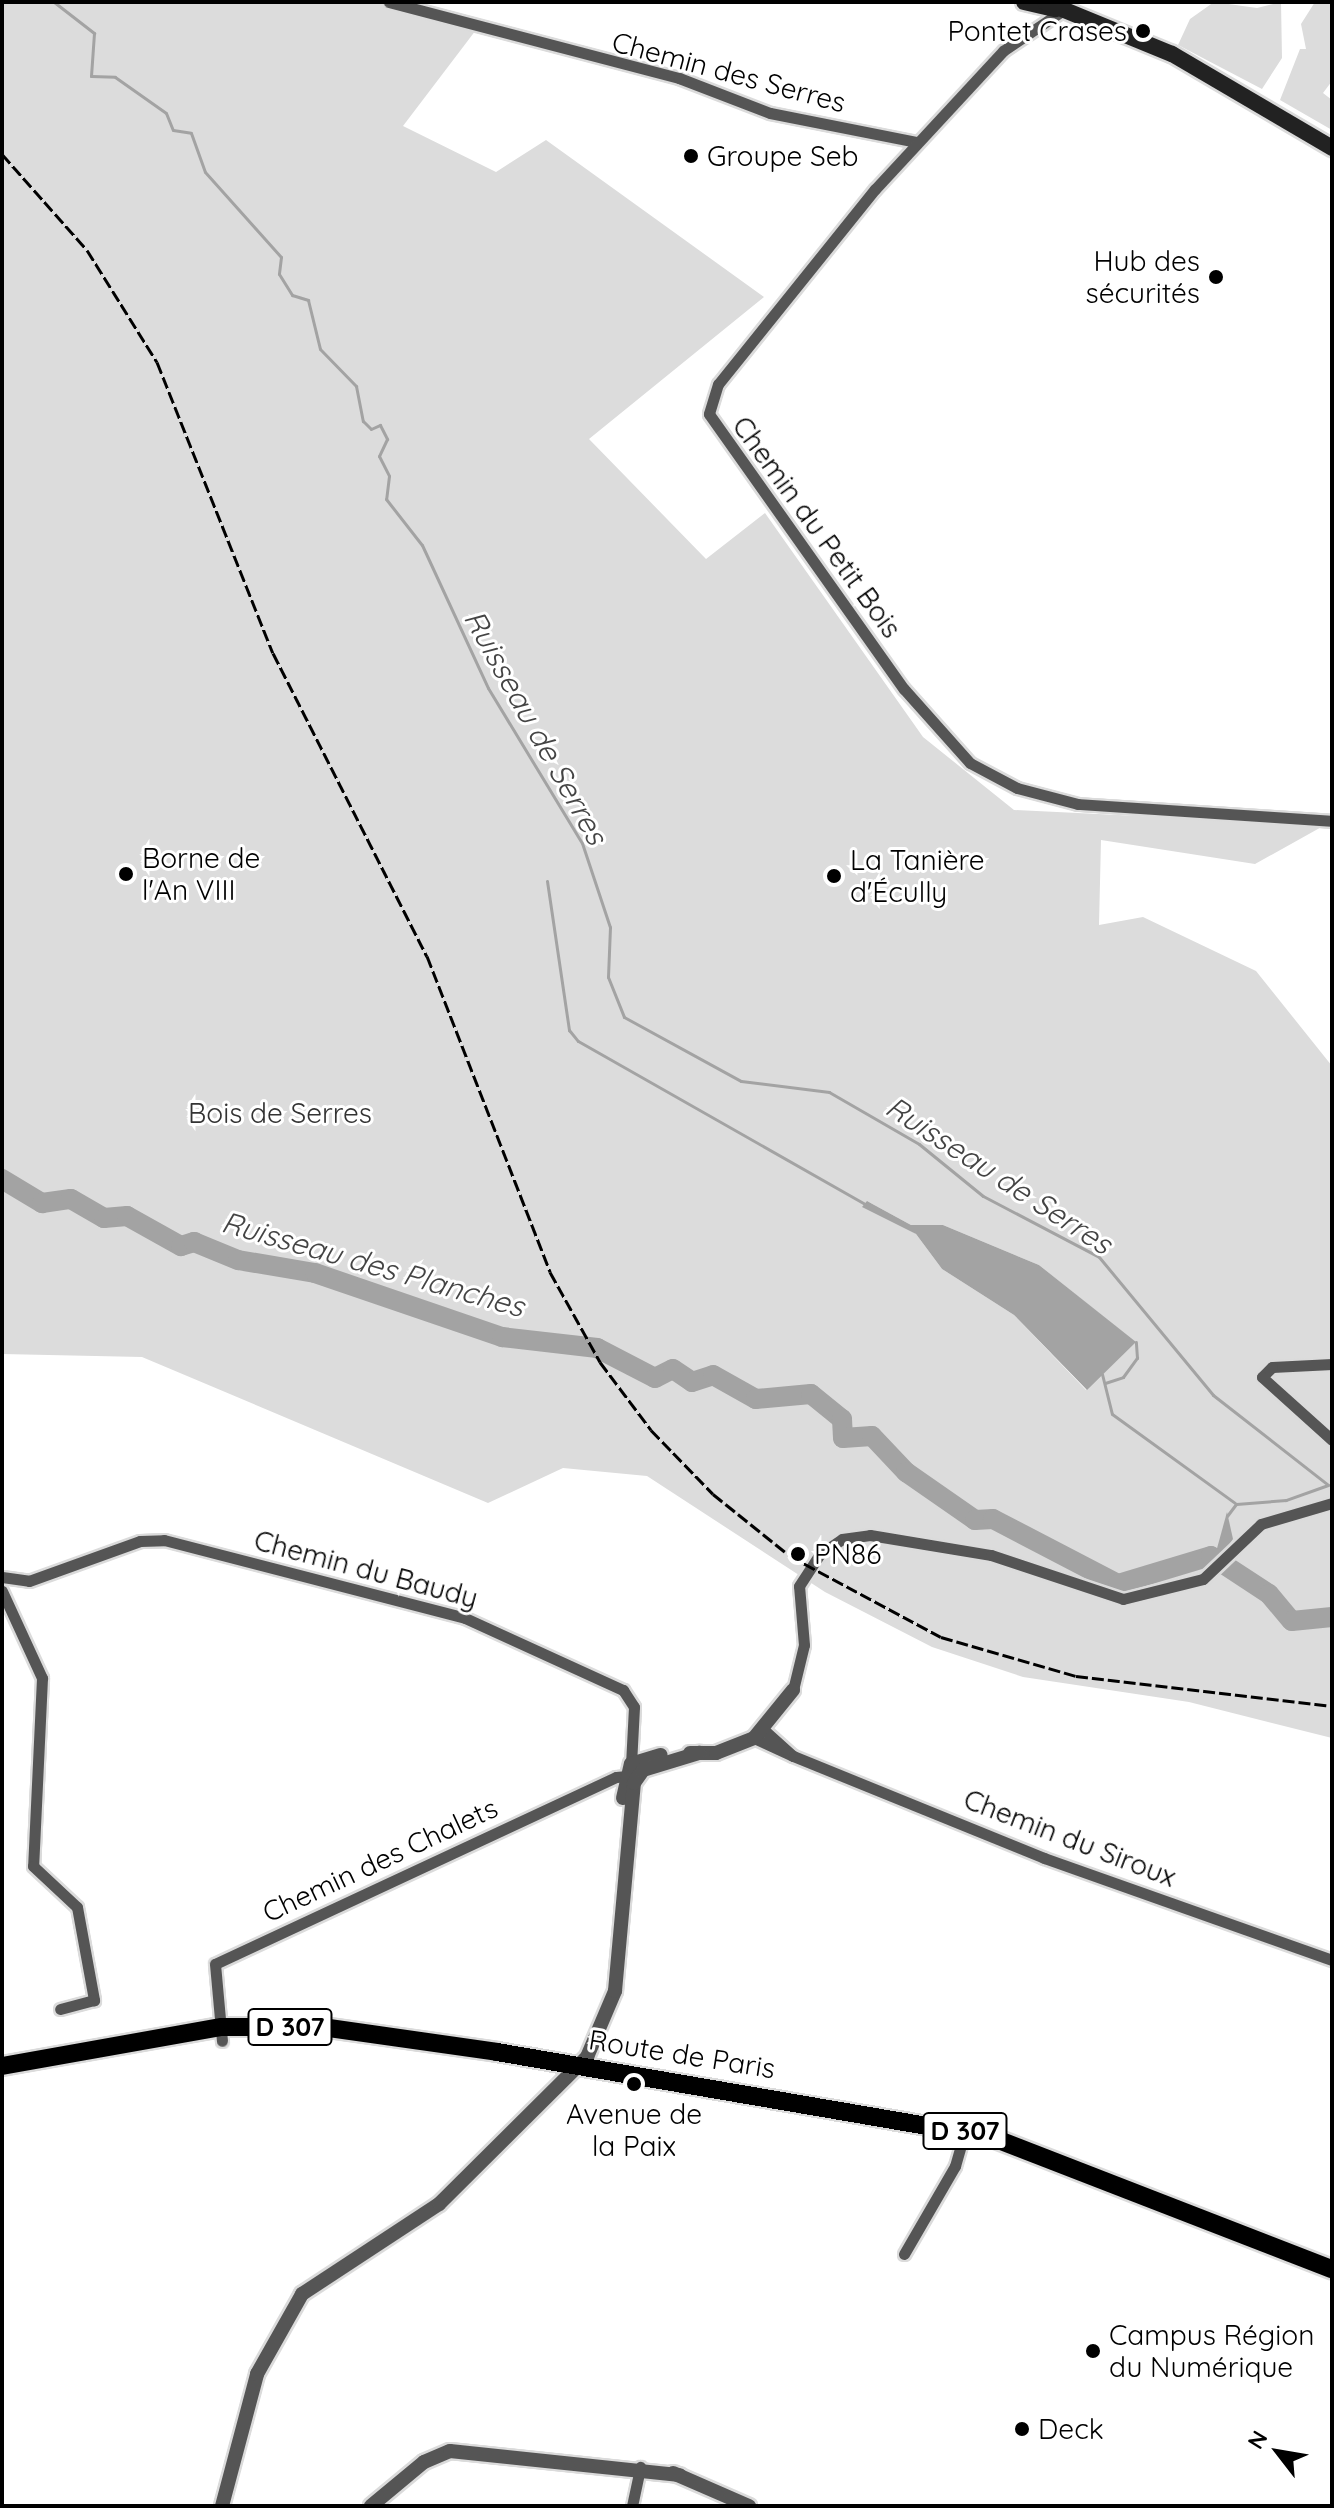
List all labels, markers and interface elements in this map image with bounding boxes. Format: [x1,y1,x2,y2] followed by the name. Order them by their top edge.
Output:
[947,14,1127,48] place label: Pontet Crases
[1134,22,1152,40] marker: Pontet Crases
[609,25,849,119] street label: Chemin des Serres
[707,139,858,173] place label: Groupe Seb
[682,147,700,165] marker: Groupe Seb
[1086,244,1200,310] place label: Hub des sécurités
[1207,268,1225,286] marker: Hub des sécurités
[725,410,909,644] street label: Chemin du Petit Bois
[457,604,615,850] water label: Ruisseau de Serres
[142,841,260,907] place label: Borne de l'An VIII
[850,843,985,909] place label: La Tanière d'Écully
[117,865,135,883] marker: Borne de l'An VIII
[825,867,843,885] marker: La Tanière d'Écully
[879,1088,1119,1262] water label: Ruisseau de Serres
[188,1096,372,1130] park label: Bois de Serres
[218,1204,528,1324] water label: Ruisseau des Planches
[251,1523,481,1615] street label: Chemin du Baudy
[814,1537,881,1571] place label: PN86
[789,1545,807,1563] marker: PN86
[959,1782,1181,1894] street label: Chemin du Siroux
[257,1791,503,1929] street label: Chemin des Chalets
[246,2005,334,2049] road number: D 307
[586,2023,778,2085] street label: Route de Paris
[625,2075,643,2093] marker: Avenue de la Paix
[566,2097,702,2163] place label: Avenue de la Paix
[921,2109,1009,2153] road number: D 307
[1109,2318,1314,2384] place label: Campus Région du Numérique
[1084,2342,1102,2360] marker: Campus Région du Numérique
[1038,2412,1104,2446] place label: Deck
[1238,2412,1318,2492] north arrow
[1013,2420,1031,2438] marker: Deck
[1241,2426,1274,2454] text: N

